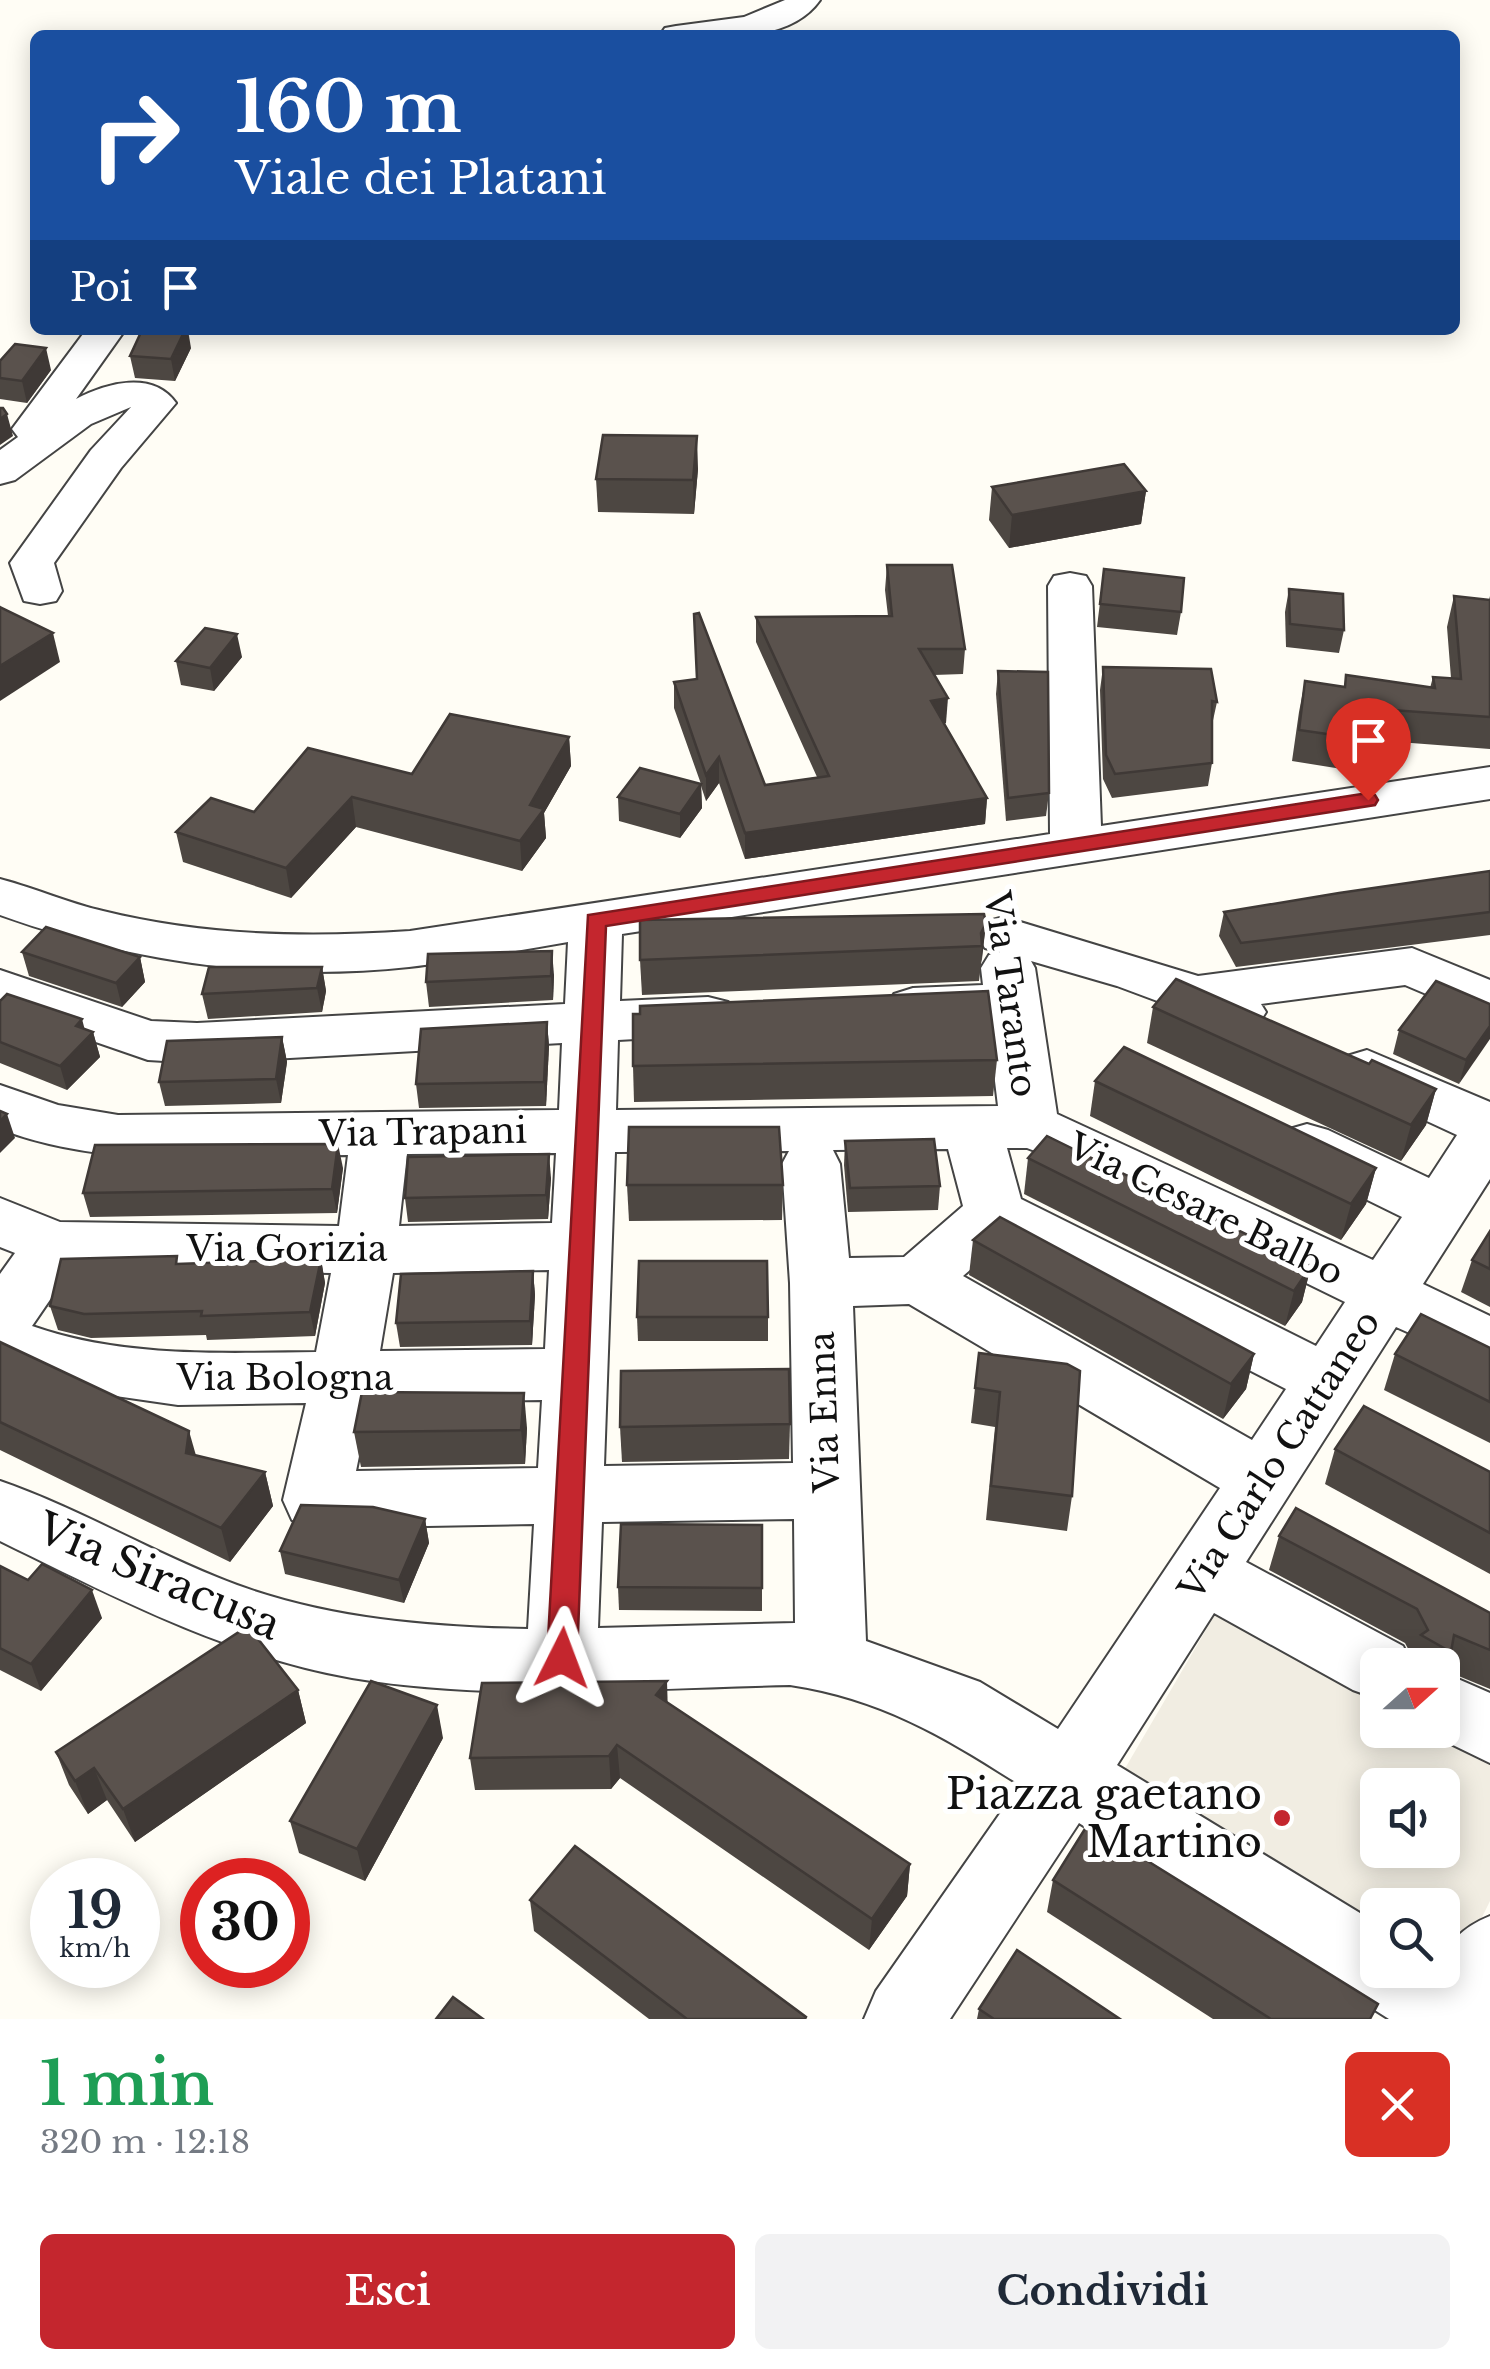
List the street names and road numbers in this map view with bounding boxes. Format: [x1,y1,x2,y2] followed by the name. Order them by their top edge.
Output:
[975,887,1047,1100] street label: Via Taranto
[318,1109,527,1155] street label: Via Trapani
[1060,1123,1351,1294] street label: Via Cesare Balbo
[186,1227,388,1270] street label: Via Gorizia
[1169,1302,1389,1609] street label: Via Carlo Cattaneo
[800,1330,848,1494] street label: Via Enna
[176,1356,394,1399] street label: Via Bologna
[29,1501,289,1651] street label: Via Siracusa

